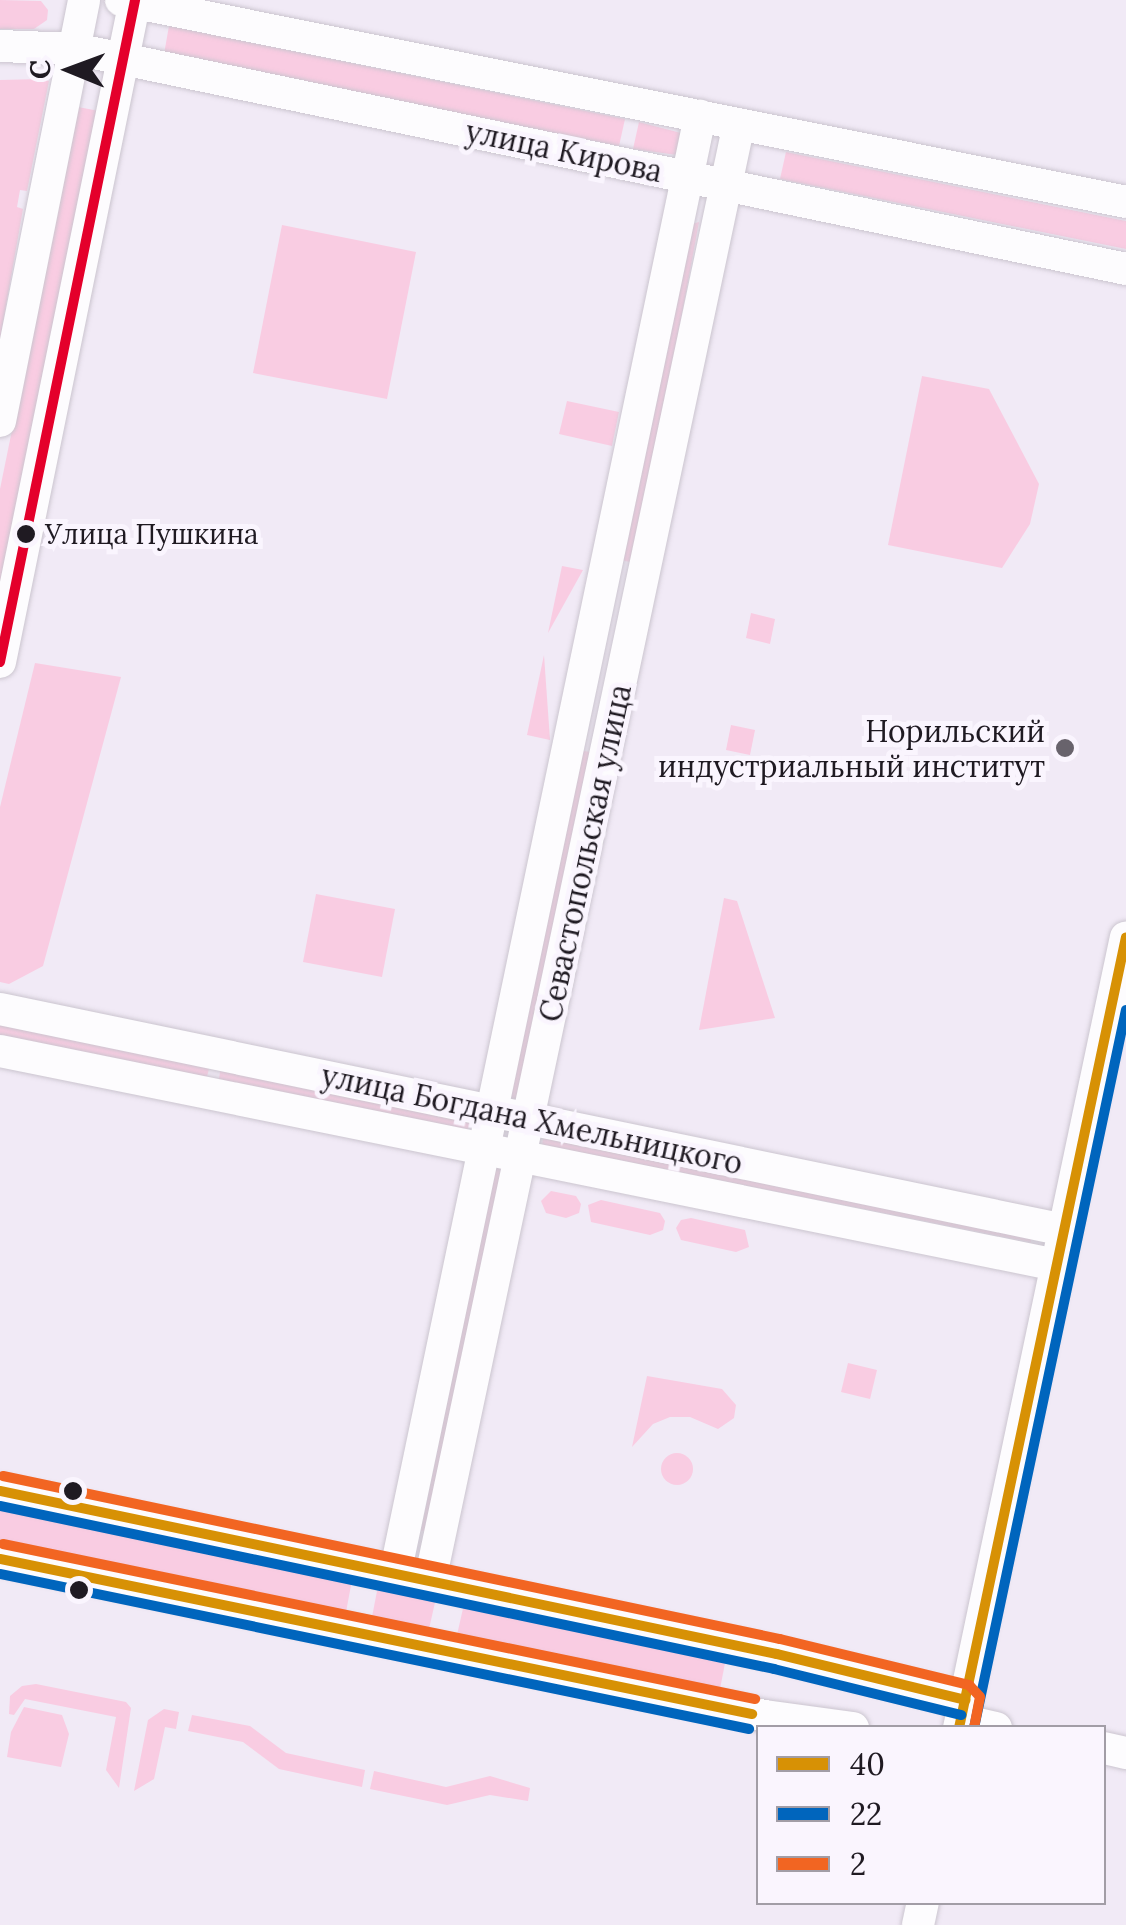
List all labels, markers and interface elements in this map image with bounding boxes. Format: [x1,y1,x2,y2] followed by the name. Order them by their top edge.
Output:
[20,20,120,120] north arrow
[22,60,58,79] text: С
[462,113,666,189] street label: улица Кирова
[45,517,258,551] place label: Улица Пушкина
[16,524,36,544] marker: Улица Пушкина
[532,681,638,1025] street label: Севастопольская улица
[658,713,1045,784] place label: Норильский индустриальный институт
[1054,737,1076,759] marker: Норильский индустриальный институт
[318,1057,746,1181] street label: улица Богдана Хмельницкого
[63,1481,83,1501] unlabelled marker
[69,1580,89,1600] unlabelled marker
[756,1725,1106,1905] legend
[850,1745,885,1783] text: 40
[850,1795,882,1833] text: 22
[850,1845,866,1883] text: 2

